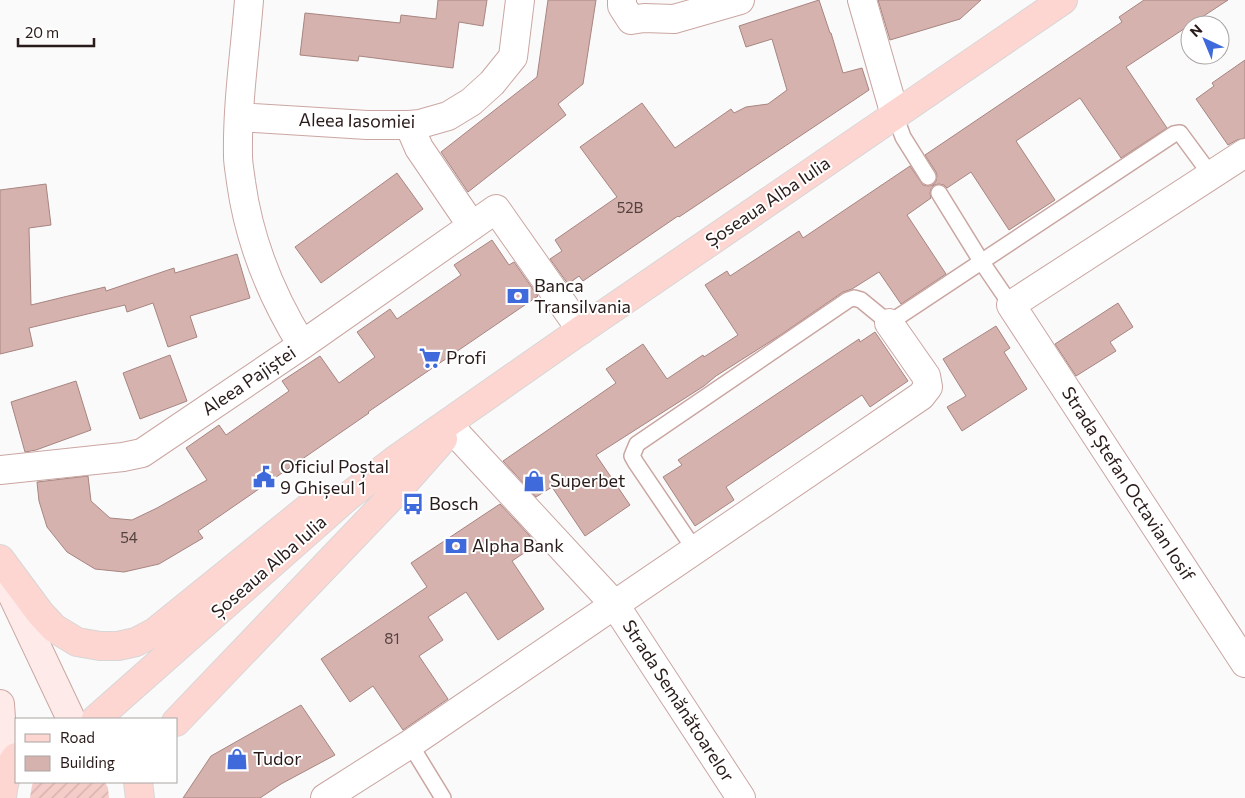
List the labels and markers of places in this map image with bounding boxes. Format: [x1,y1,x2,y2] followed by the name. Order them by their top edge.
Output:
[534,274,631,317] place label: Banca Transilvania
[505,283,531,309] bank icon: Banca Transilvania
[417,345,443,371] supermarket icon: Profi
[446,346,487,368] place label: Profi
[280,455,389,499] place label: Oficiul Poștal 9 Ghișeul 1
[251,464,277,490] public building icon: Oficiul Poștal 9 Ghișeul 1
[521,468,547,494] shop icon: Superbet
[550,469,625,491] place label: Superbet
[400,491,426,517] bus stop icon: Bosch
[429,492,479,514] place label: Bosch
[443,533,469,559] bank icon: Alpha Bank
[472,534,564,556] place label: Alpha Bank
[224,746,250,772] shop icon: Tudor
[253,747,301,769] place label: Tudor

